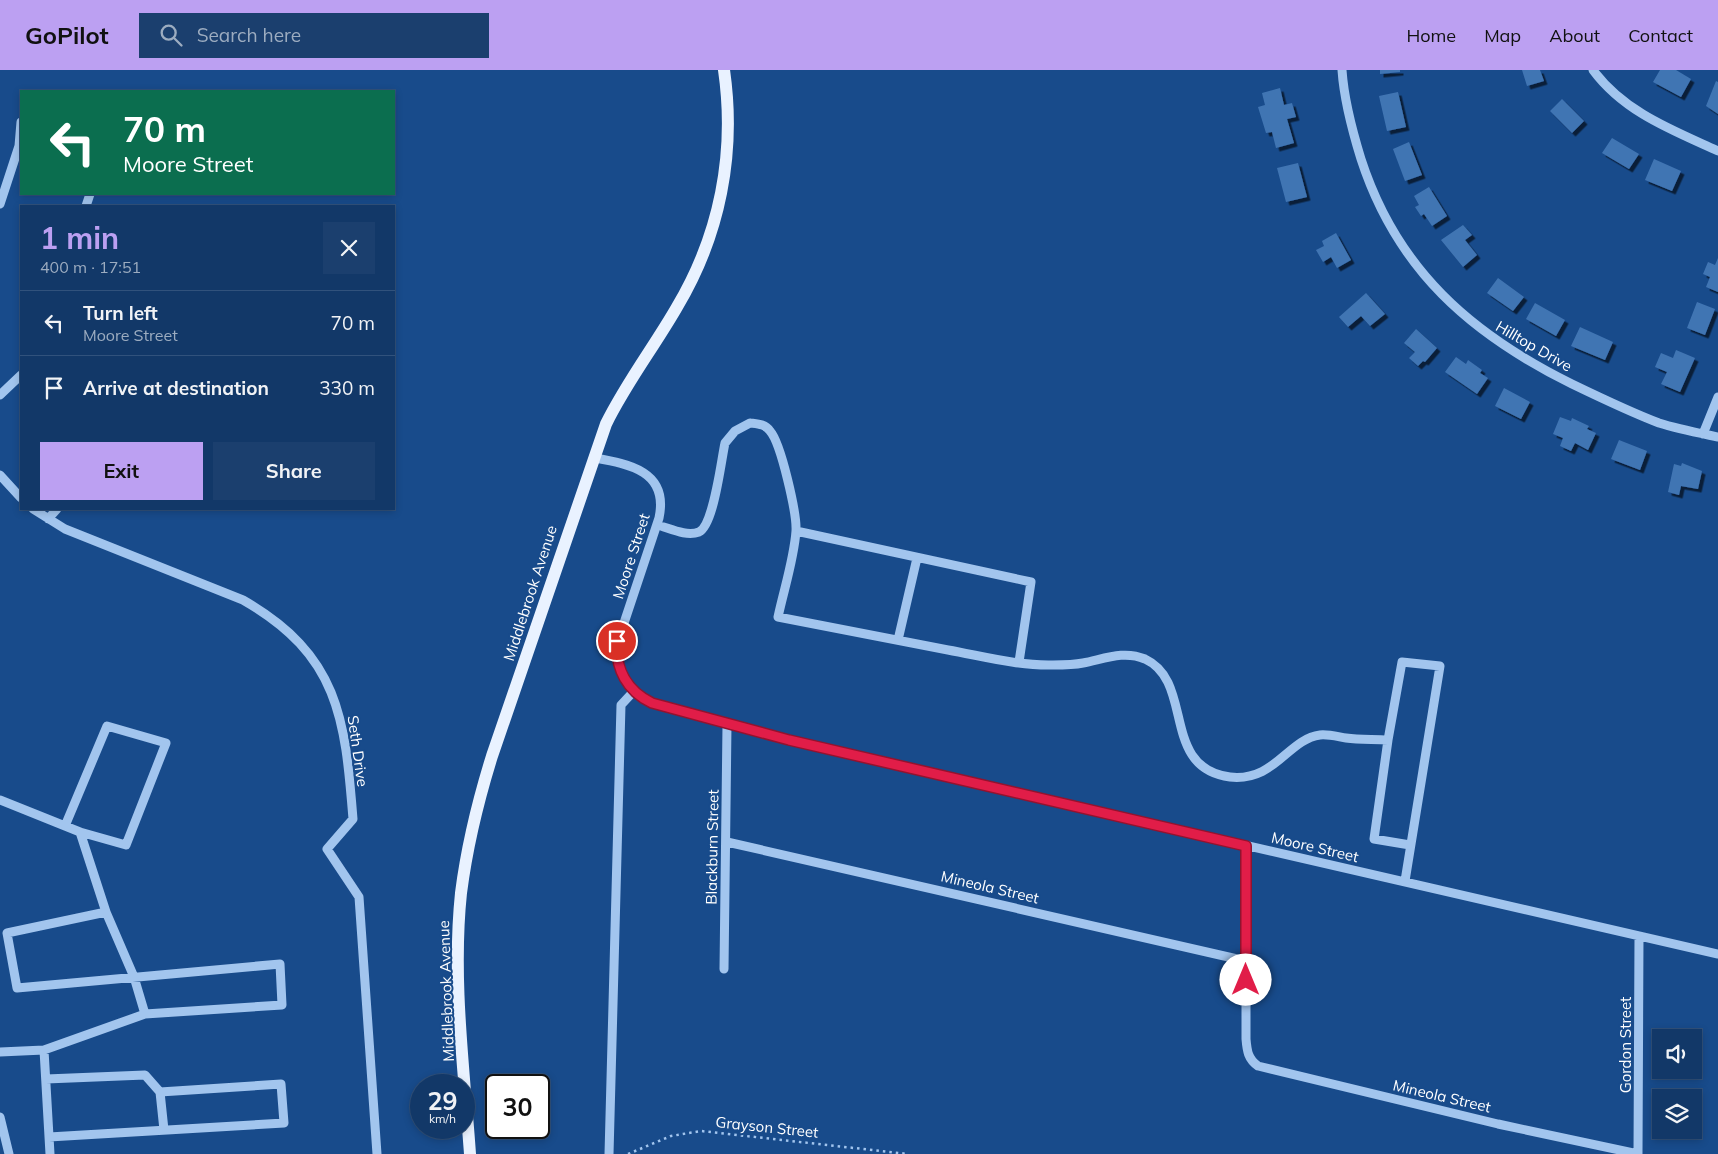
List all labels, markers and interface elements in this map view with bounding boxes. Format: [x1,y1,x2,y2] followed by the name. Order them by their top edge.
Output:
[139,13,489,58] search box
[25,20,109,50] text: GoPilot
[157,21,185,49] icon: search
[197,23,301,47] text: Search here
[1406,24,1456,47] text: Home
[1484,24,1521,47] text: Map
[1549,24,1600,47] text: About
[1628,24,1693,47] text: Contact
[123,107,206,151] text: 70 m
[40,110,105,175] icon: left
[123,150,253,178] text: Moore Street
[40,219,119,257] text: 1 min
[323,222,375,274] button: close
[40,257,141,277] text: 400 m · 17:51
[83,301,158,325] text: Turn left
[40,309,68,337] icon: left
[331,311,375,335] text: 70 m
[1492,316,1576,376] street label: Hilltop Drive
[83,325,178,345] text: Moore Street
[40,374,68,402] icon: arrive
[83,376,269,400] text: Arrive at destination
[319,376,375,400] text: 330 m
[40,442,203,500] button: Exit
[213,442,375,500] button: Share
[608,511,654,601] street label: Moore Street
[499,523,561,663] street label: Middlebrook Avenue
[596,620,638,662] pin
[603,627,631,655] icon: arrive
[344,714,372,788] street label: Seth Drive
[701,789,723,905] street label: Blackburn Street
[1270,828,1360,866] street label: Moore Street
[939,867,1041,907] street label: Mineola Street
[434,920,458,1062] street label: Middlebrook Avenue
[1219,953,1271,1005] position arrow
[1616,997,1635,1093] street label: Gordon Street
[1652,1029,1702,1139] map controls
[1652,1029,1702,1079] button: sound
[485,1074,550,1139] speed limit sign: 30
[1391,1076,1493,1116] street label: Mineola Street
[427,1085,458,1116] text: 29
[1652,1089,1702,1139] button: layers
[429,1111,456,1126] text: km/h
[715,1112,819,1142] street label: Grayson Street

